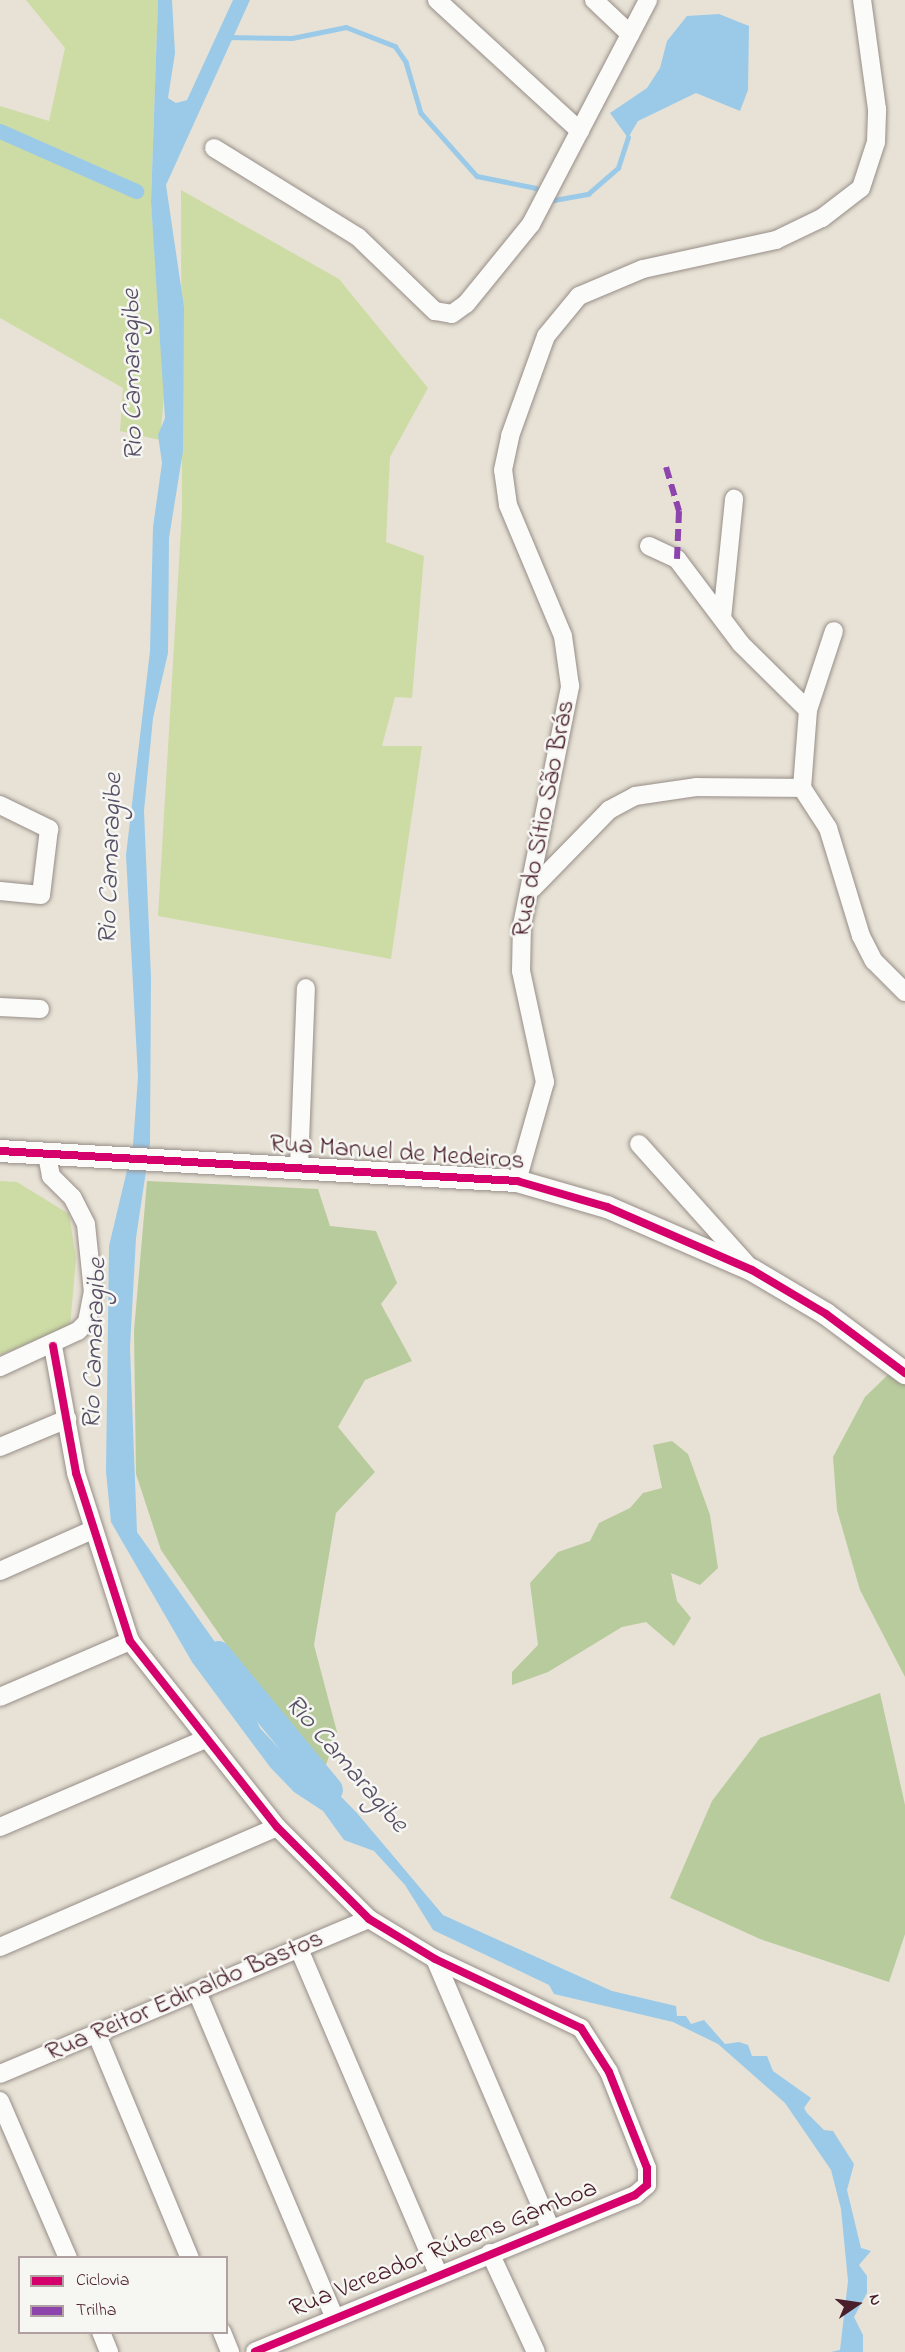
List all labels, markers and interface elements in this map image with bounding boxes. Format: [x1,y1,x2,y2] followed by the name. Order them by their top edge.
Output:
[115,289,151,461] water label: Rio Camaragibe
[507,698,583,940] street label: Rua do Sítio São Brás
[92,773,130,945] water label: Rio Camaragibe
[268,1130,526,1178] street label: Rua Manuel de Medeiros
[76,1258,114,1430] water label: Rio Camaragibe
[277,1689,415,1839] water label: Rio Camaragibe
[42,1924,328,2070] street label: Rua Reitor Edinaldo Bastos
[286,2174,602,2326] street label: Rua Vereador Rúbens Gamboa
[18,2256,228,2334] legend
[76,2268,129,2294] text: Ciclovia
[827,2274,887,2334] north arrow
[862,2292,887,2308] text: N
[76,2298,116,2324] text: Trilha

